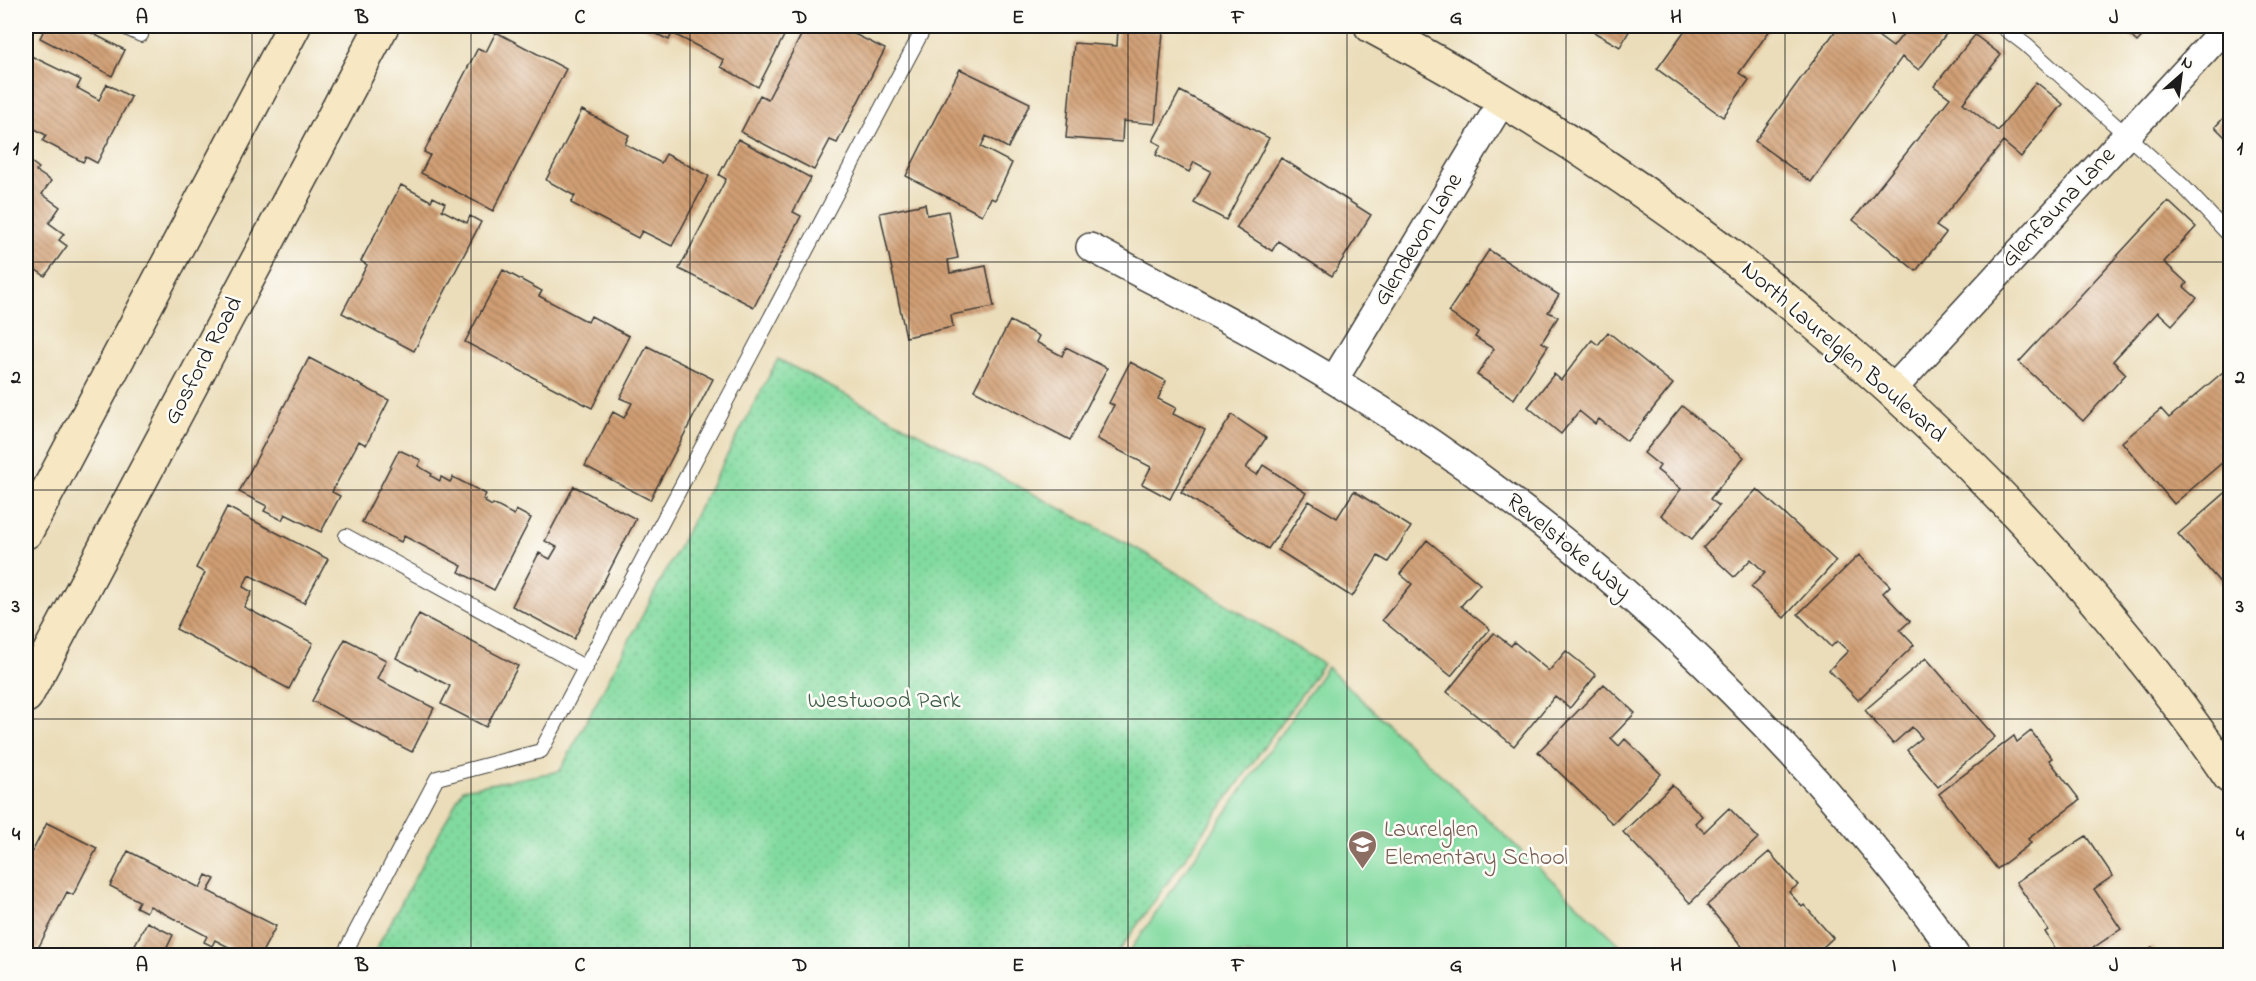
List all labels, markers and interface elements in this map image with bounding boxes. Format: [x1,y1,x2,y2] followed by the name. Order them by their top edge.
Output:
[136,4,148,33] text: A
[354,4,369,33] text: B
[575,4,586,33] text: C
[792,4,807,33] text: D
[1012,4,1024,33] text: E
[1231,4,1245,33] text: F
[1450,4,1463,33] text: G
[1670,4,1682,33] text: H
[1892,4,1897,33] text: I
[2109,4,2119,33] text: J
[2151,45,2211,105] north arrow
[2177,50,2198,77] text: N
[13,135,20,164] text: 1
[2237,135,2244,164] text: 1
[1993,139,2125,276] street label: Glenfauna Lane
[1365,167,1473,313] street label: Glendevon Lane
[1733,254,1954,452] street label: North Laurelglen Boulevard
[155,290,253,431] street label: Gosford Road
[10,364,21,393] text: 2
[2234,364,2245,393] text: 2
[1497,485,1638,610] street label: Revelstoke Way
[11,593,20,622] text: 3
[2235,593,2244,622] text: 3
[808,684,961,719] park label: Westwood Park
[1384,813,1568,877] place label: Laurelglen Elementary School
[12,821,21,850] text: 4
[2236,821,2245,850] text: 4
[1347,828,1379,870] school or university icon: Laurelglen Elementary School
[136,952,148,981] text: A
[354,952,369,981] text: B
[575,952,586,981] text: C
[792,952,807,981] text: D
[1012,952,1024,981] text: E
[1231,952,1245,981] text: F
[1450,952,1463,981] text: G
[1670,952,1682,981] text: H
[1892,952,1897,981] text: I
[2109,952,2119,981] text: J

